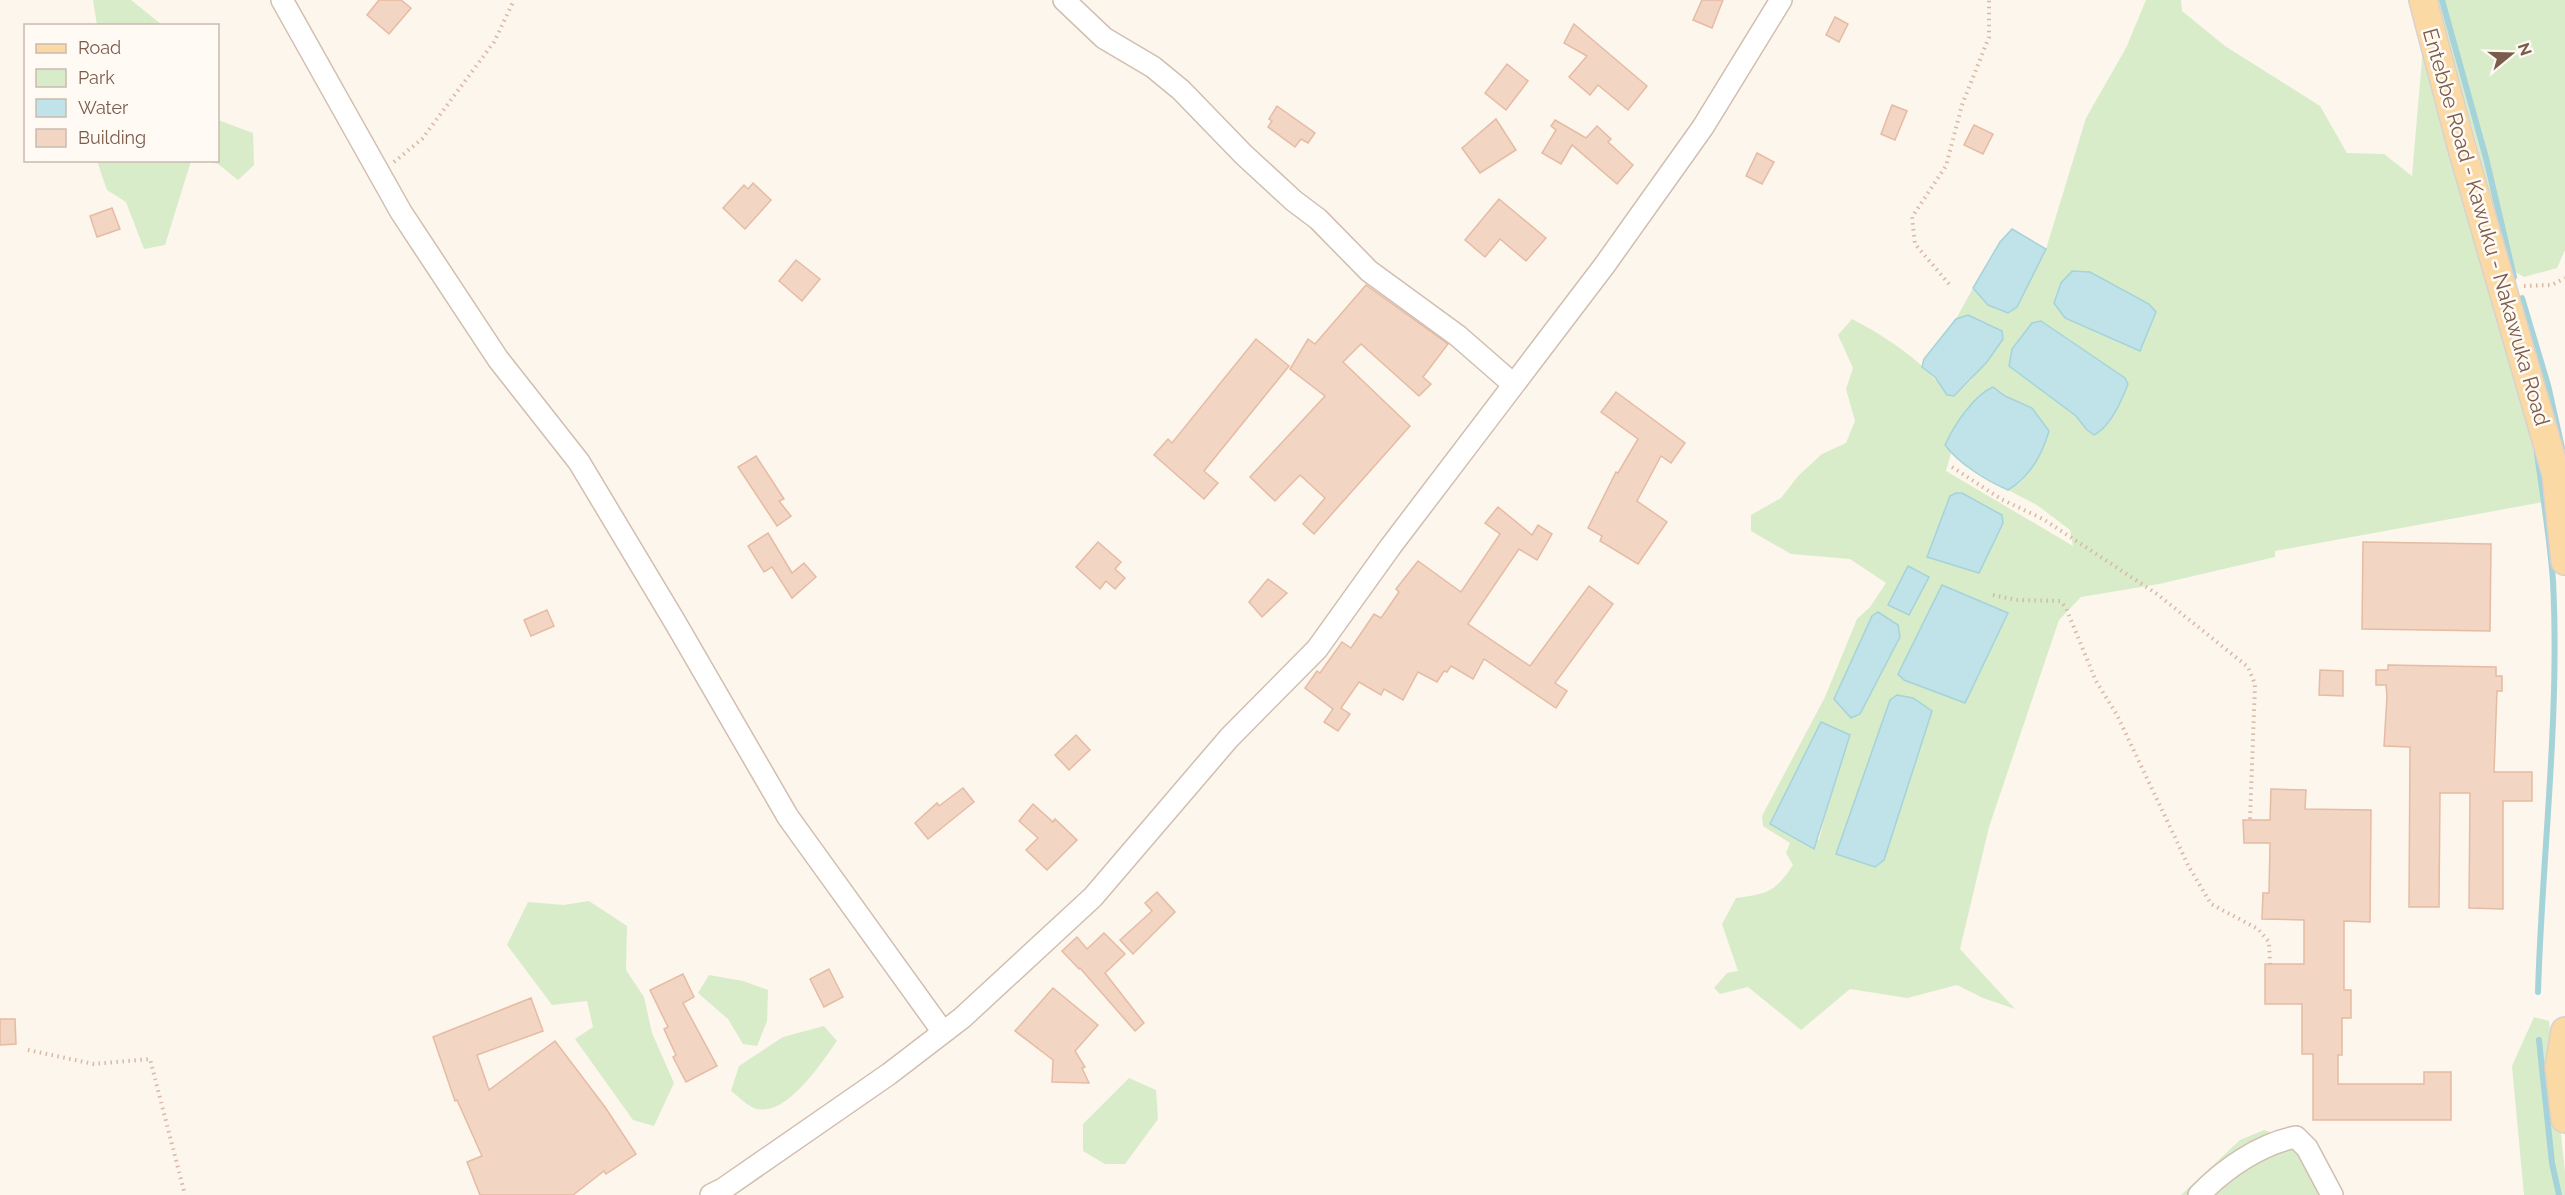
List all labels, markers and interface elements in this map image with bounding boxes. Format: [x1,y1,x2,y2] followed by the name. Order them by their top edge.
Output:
[24,24,219,162] legend
[2481,24,2541,84] north arrow
[2417,25,2555,429] street label: Entebbe Road - Kawuku - Nakawuka Road
[78,37,121,58] text: Road
[78,67,115,88] text: Park
[78,97,129,118] text: Water
[78,127,146,148] text: Building

